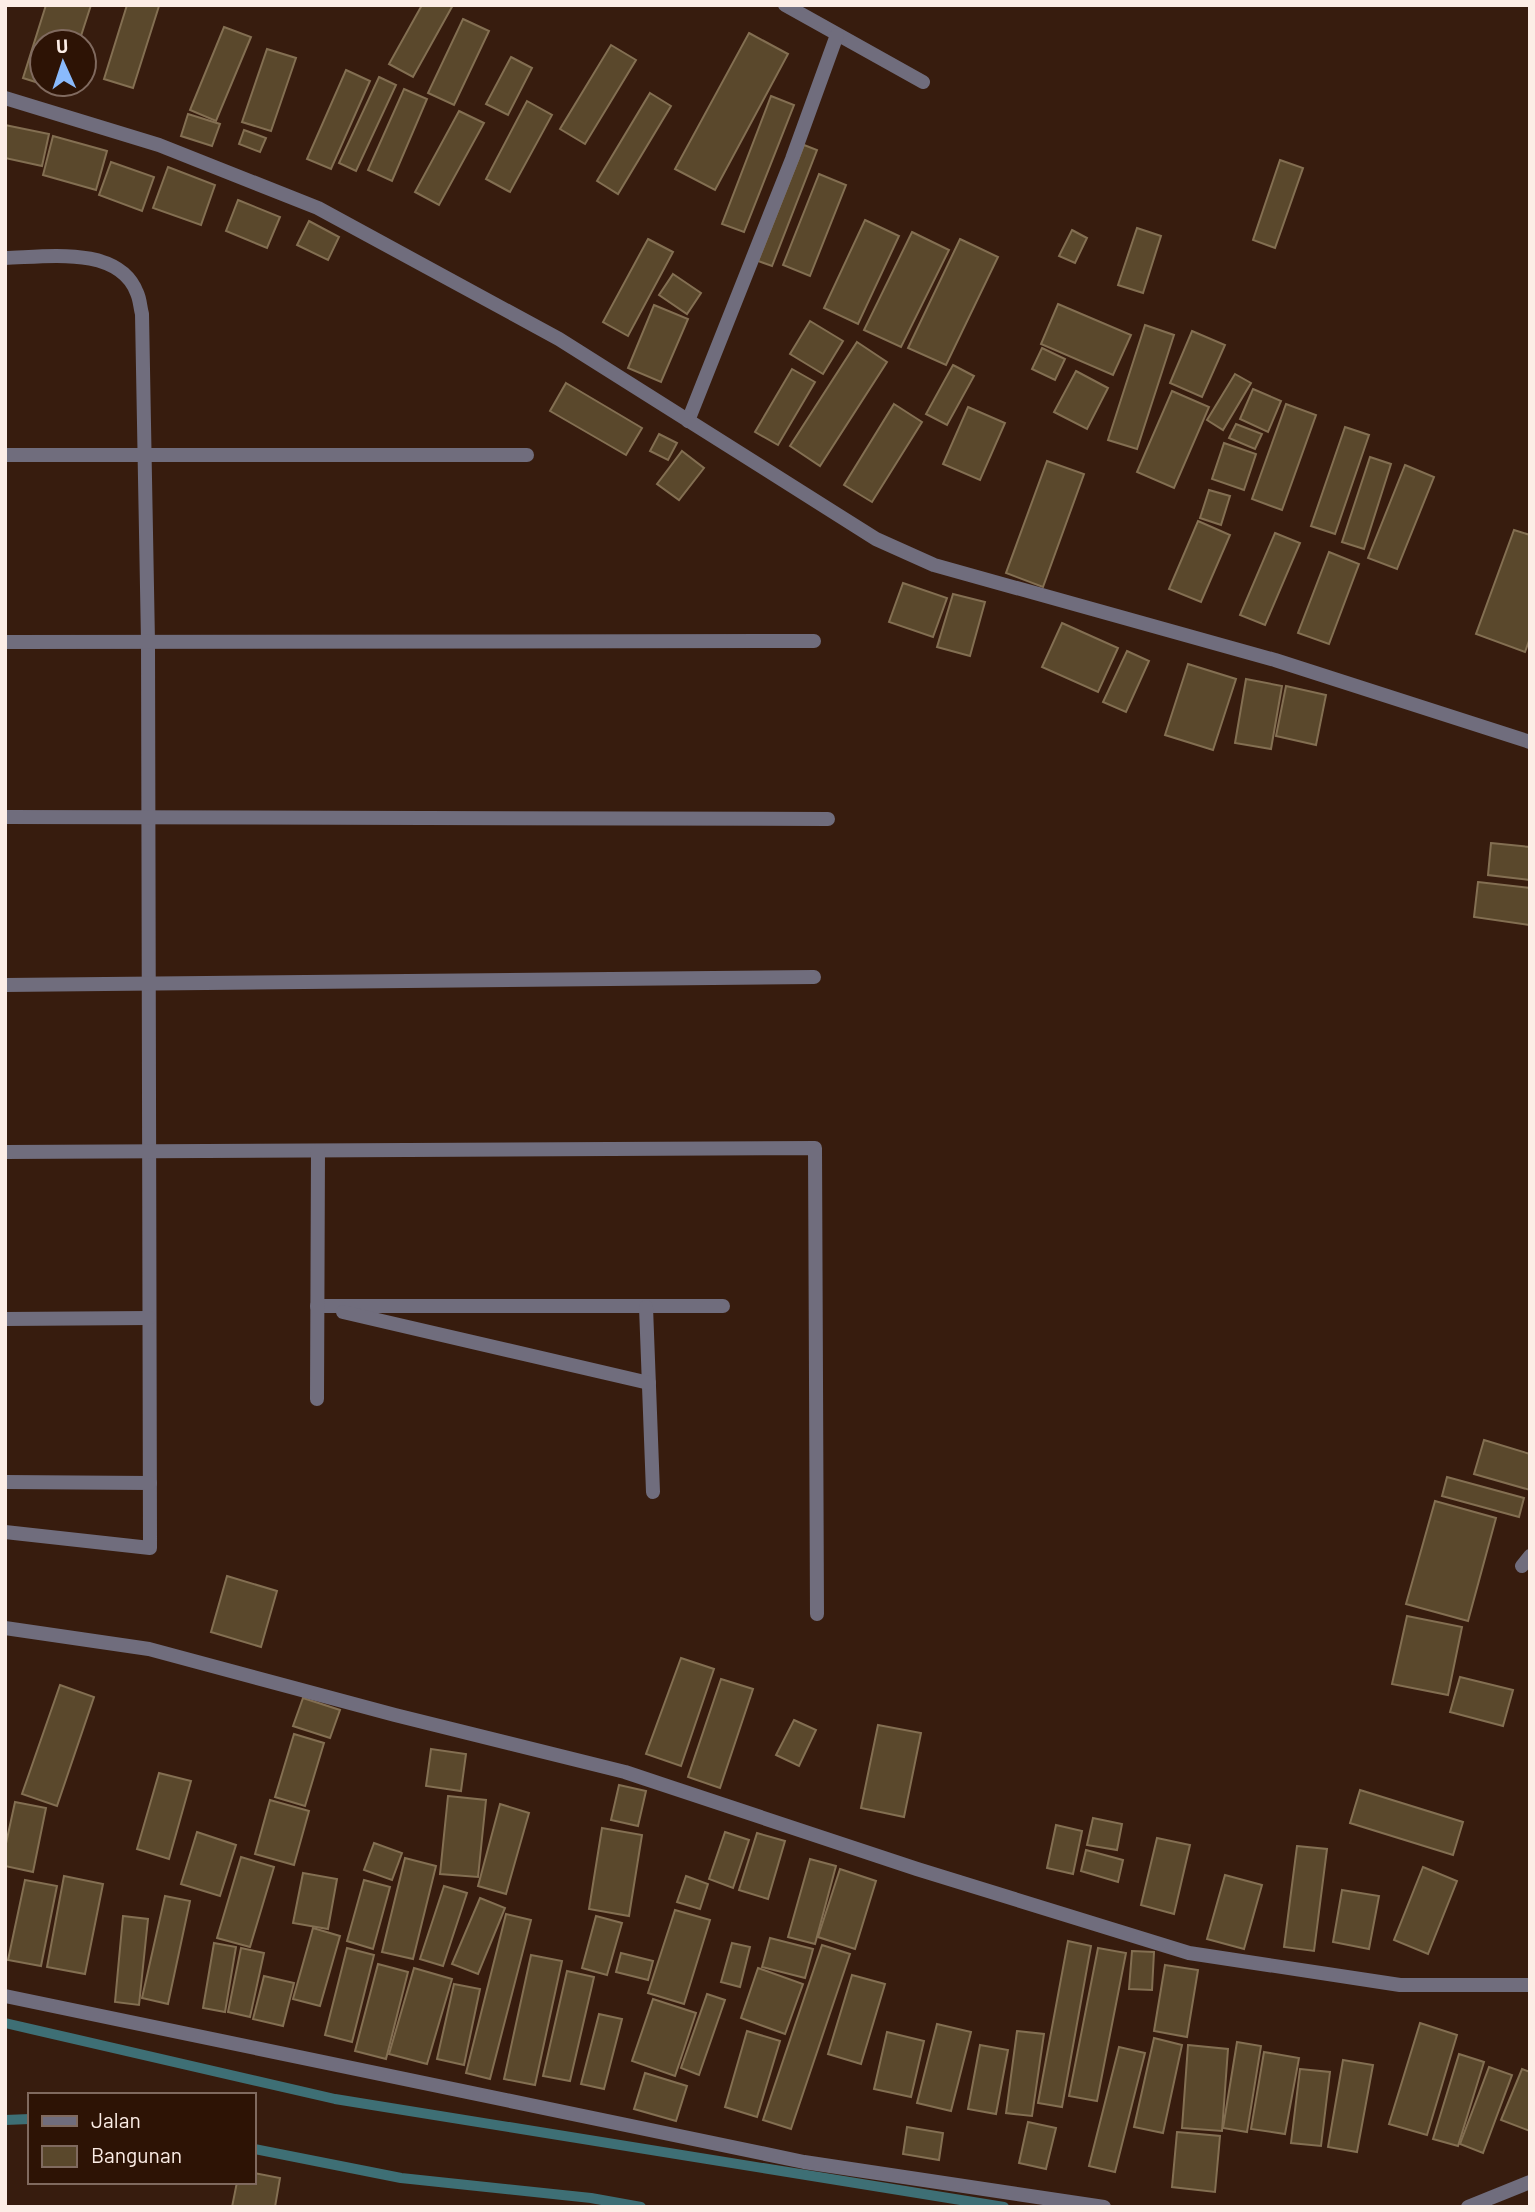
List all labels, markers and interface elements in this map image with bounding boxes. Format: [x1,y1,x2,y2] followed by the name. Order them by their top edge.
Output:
[28,28,98,98] north arrow
[56,34,69,57] text: U
[28,2093,256,2184] legend
[91,2107,141,2132] text: Jalan
[91,2142,182,2167] text: Bangunan

